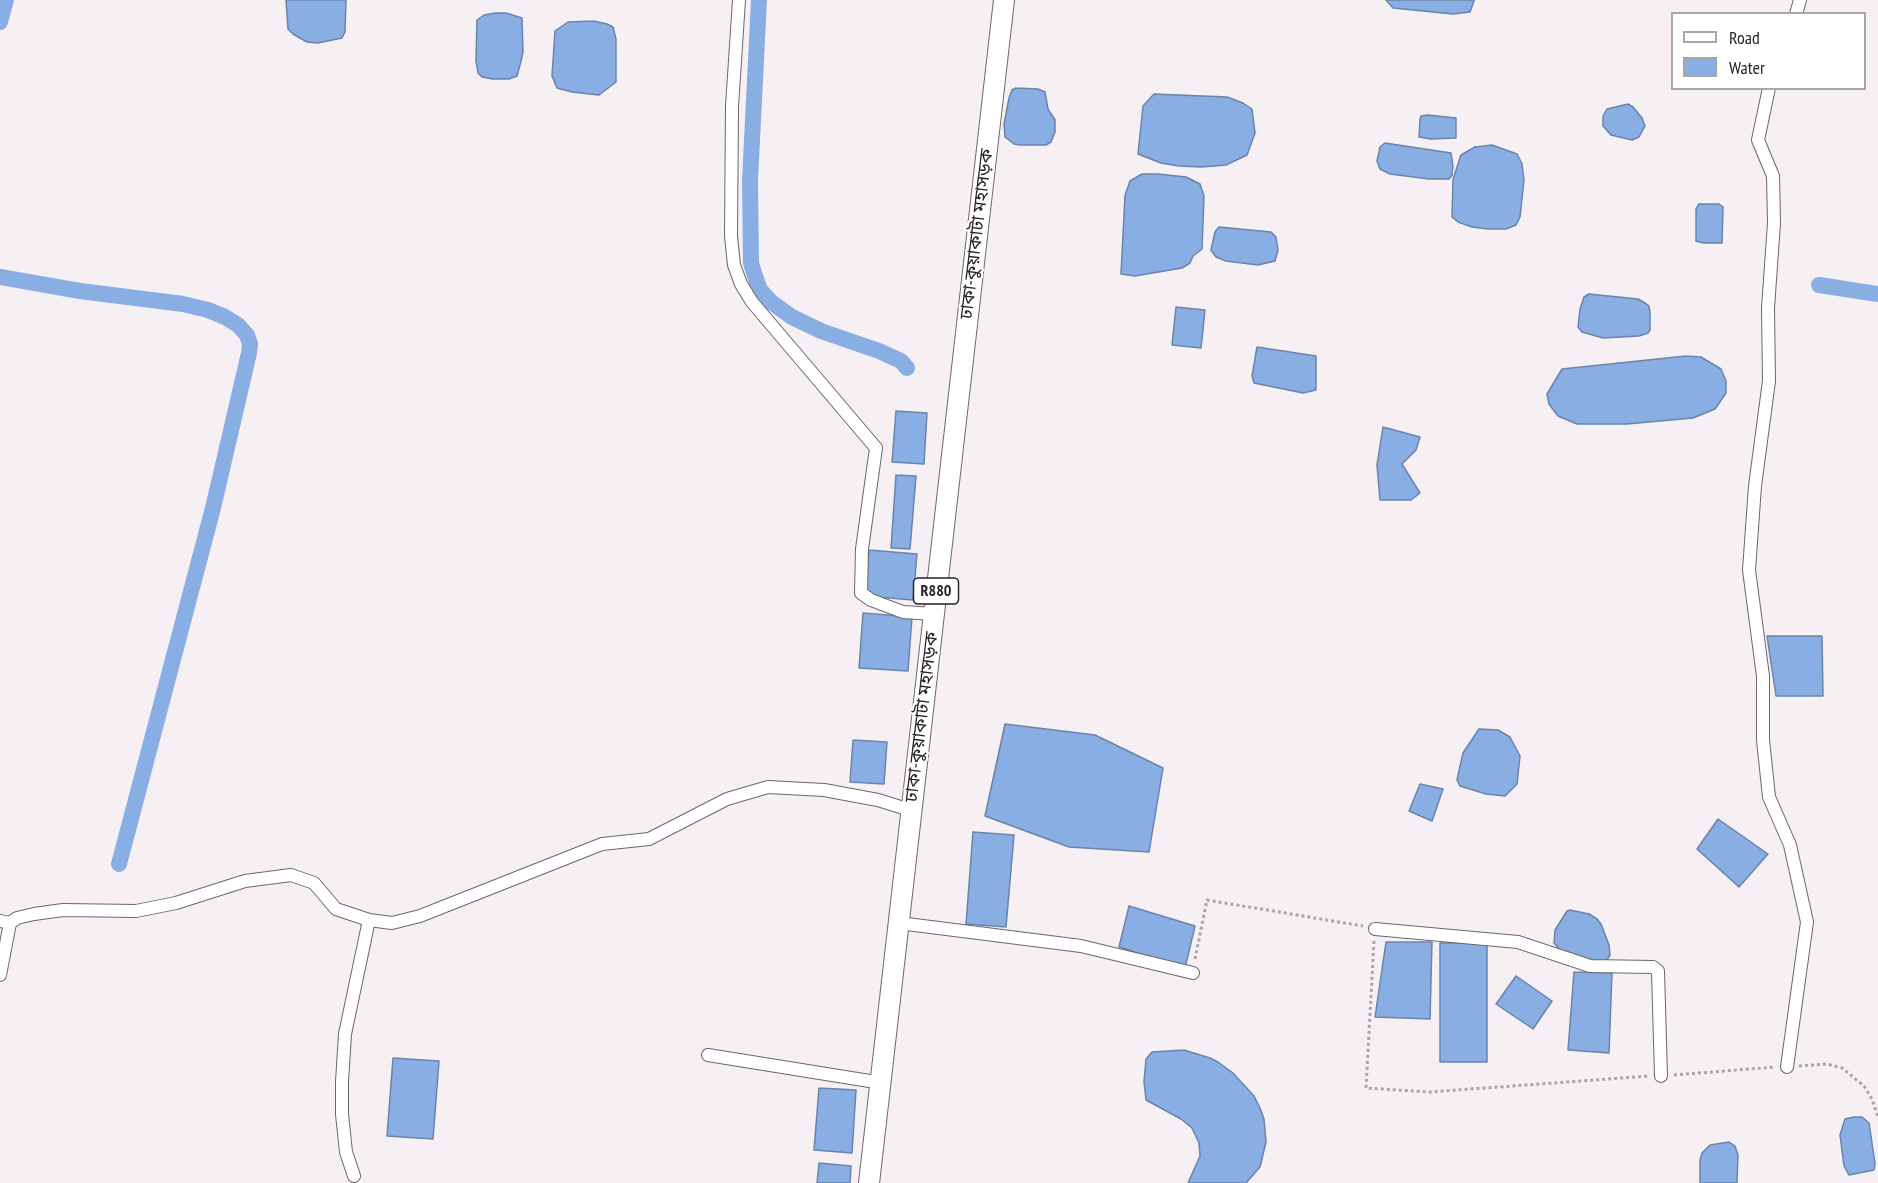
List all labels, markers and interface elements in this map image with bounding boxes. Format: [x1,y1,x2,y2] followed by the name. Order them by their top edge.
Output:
[1671,12,1866,90] legend
[1729,26,1760,49] text: Road
[1729,56,1765,79] text: Water
[956,148,998,320] street label: ঢাকা-কুয়াকাটা মহাসড়ক
[914,578,958,604] road number: R880
[901,631,943,803] street label: ঢাকা-কুয়াকাটা মহাসড়ক

